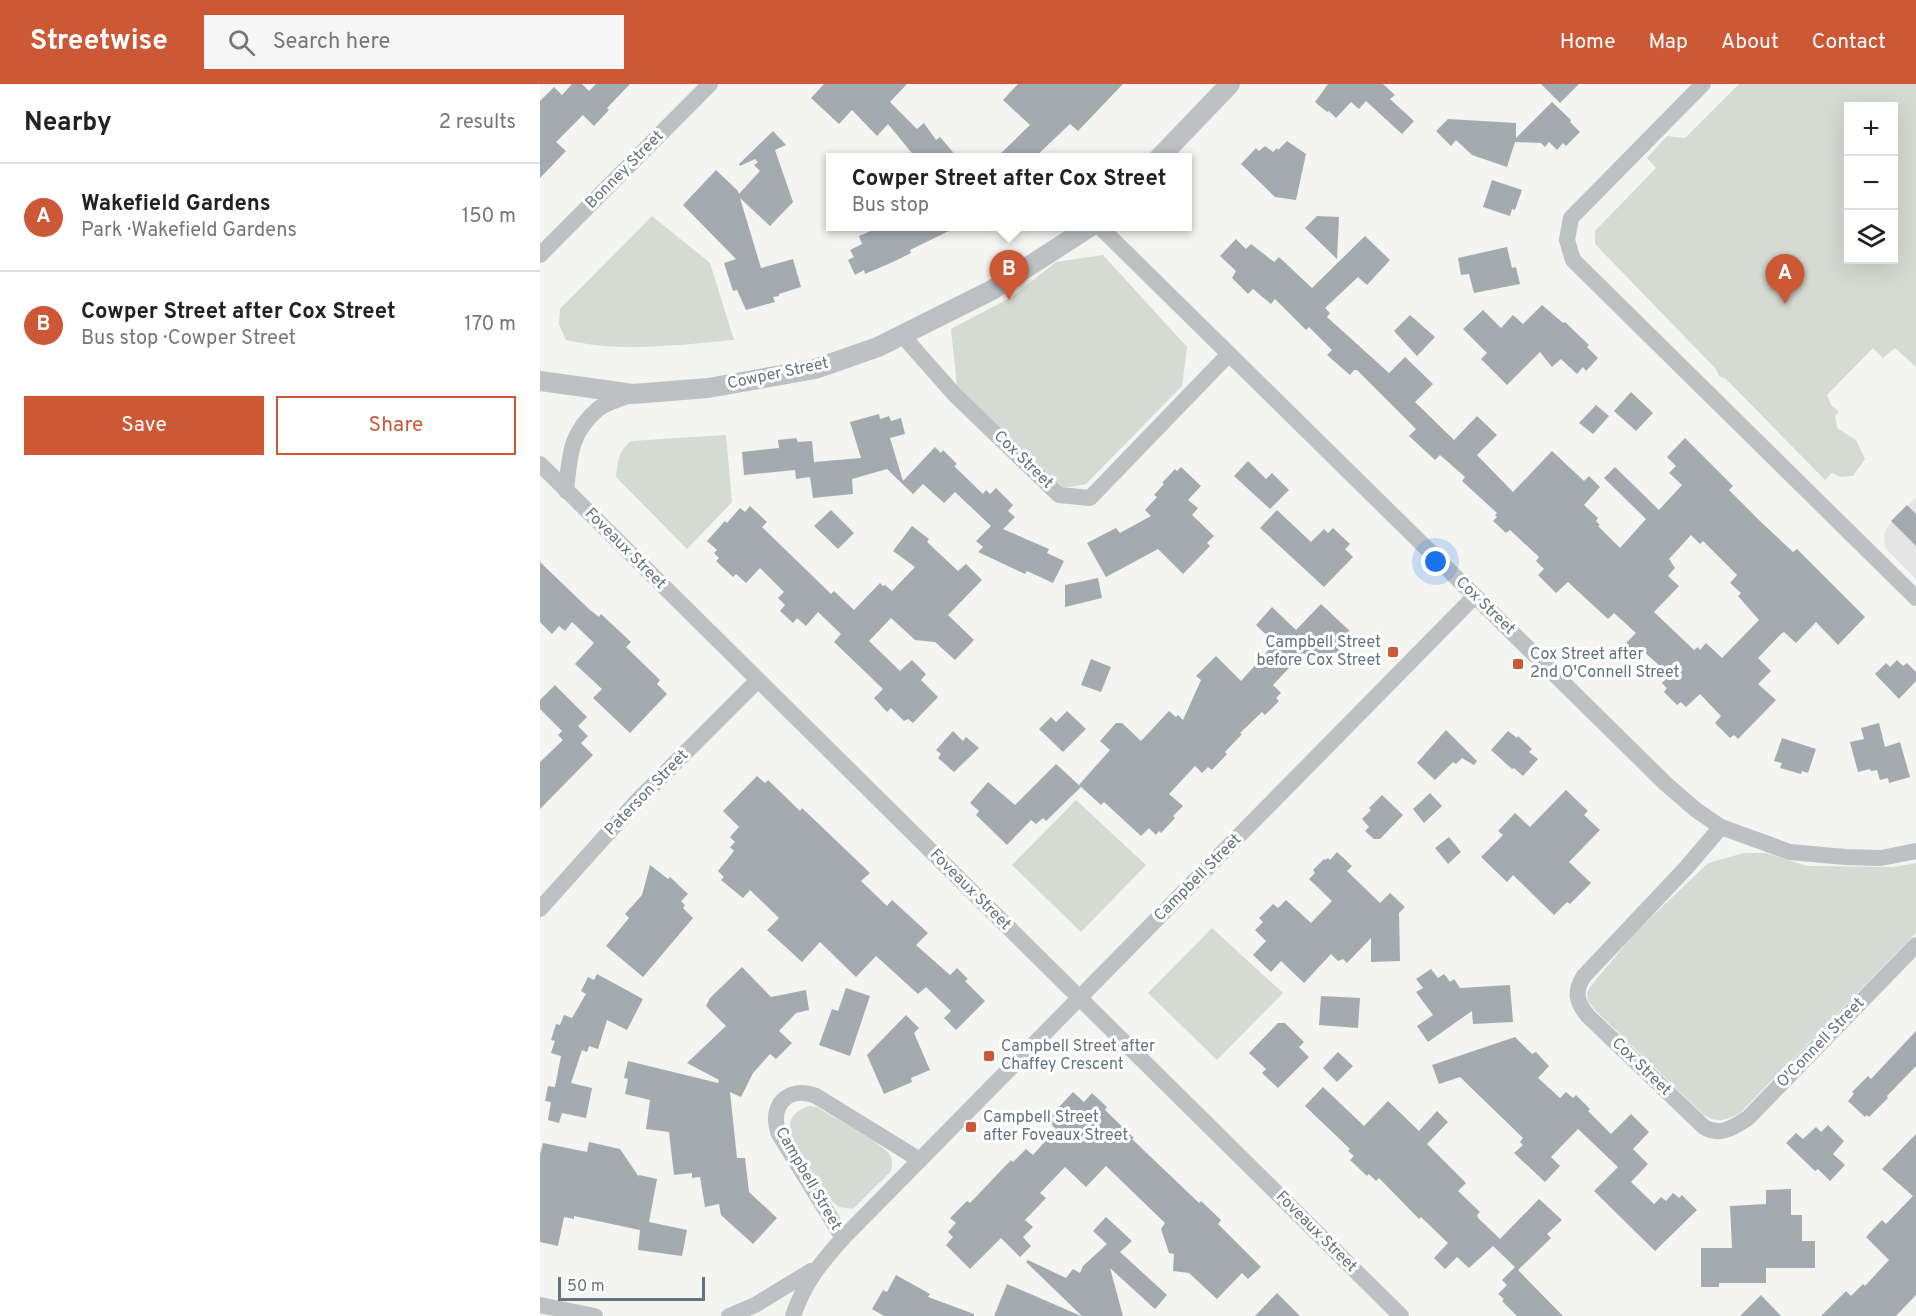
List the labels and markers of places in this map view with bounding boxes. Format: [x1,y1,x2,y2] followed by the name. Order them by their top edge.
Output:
[990,250,1028,300] pin: B
[1766,254,1804,304] pin: A
[1256,633,1381,671] place label: Campbell Street before Cox Street
[1386,645,1400,659] marker: Campbell Street before Cox Street
[1530,645,1679,683] place label: Cox Street after 2nd O'Connell Street
[1511,657,1525,671] marker: Cox Street after 2nd O'Connell Street
[1001,1037,1155,1075] place label: Campbell Street after Chaffey Crescent
[982,1049,996,1063] marker: Campbell Street after Chaffey Crescent
[983,1108,1128,1146] place label: Campbell Street after Foveaux Street
[964,1120,978,1134] marker: Campbell Street after Foveaux Street

